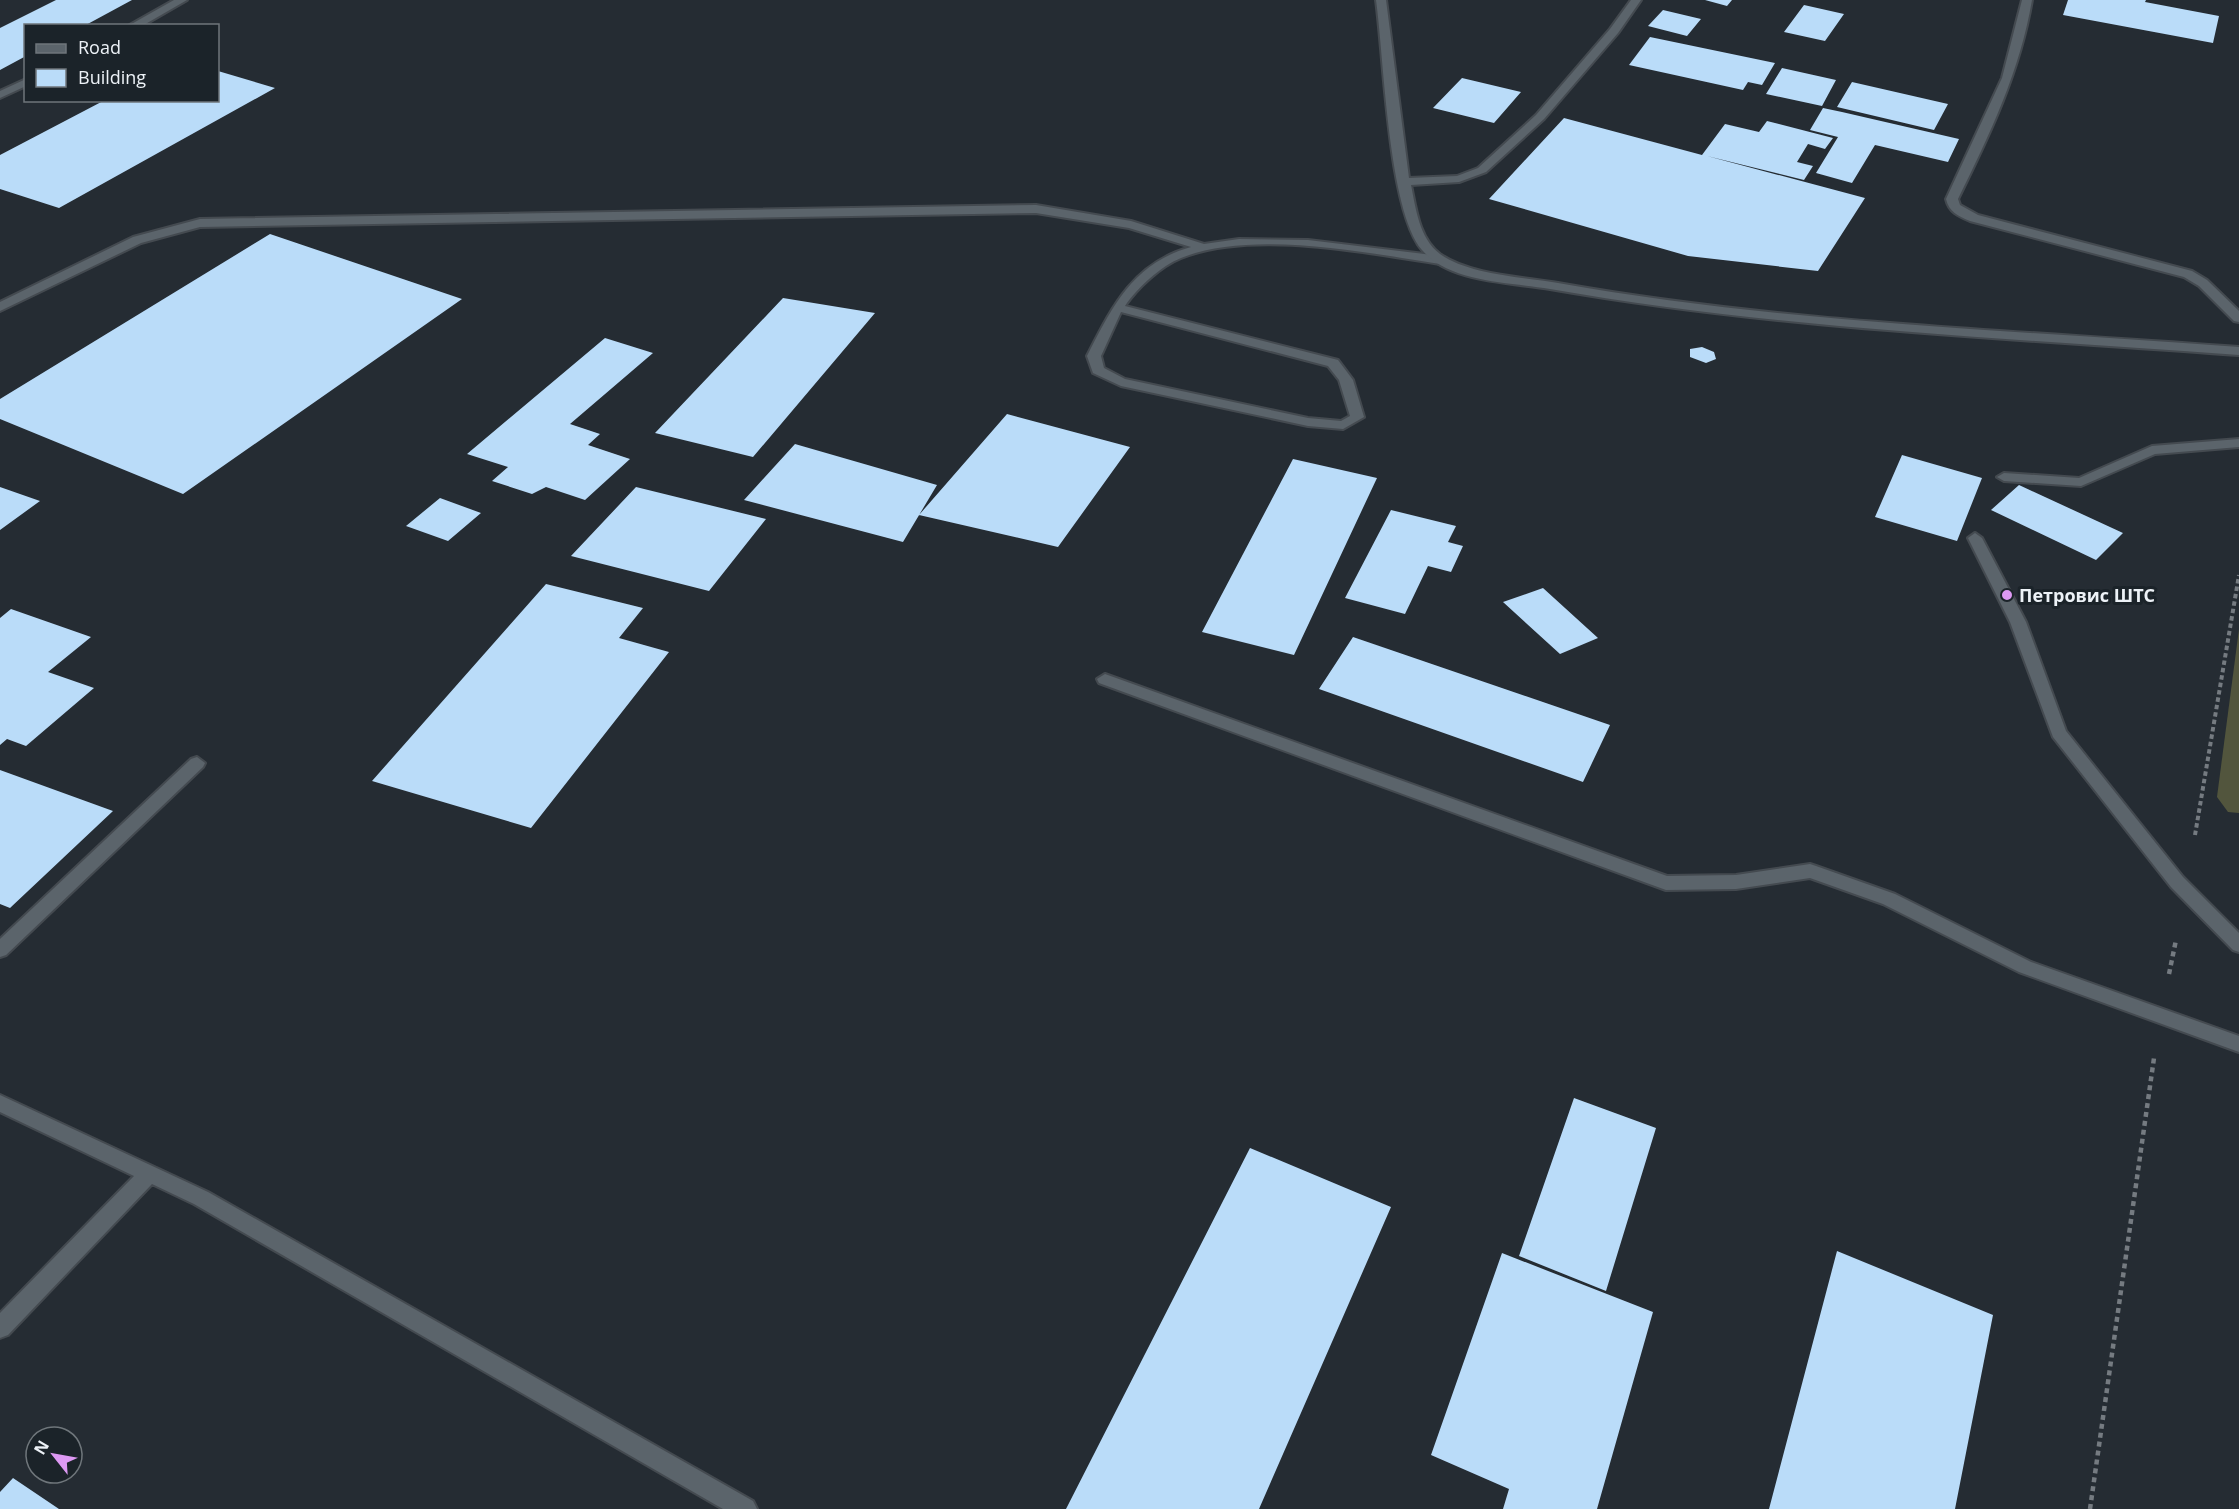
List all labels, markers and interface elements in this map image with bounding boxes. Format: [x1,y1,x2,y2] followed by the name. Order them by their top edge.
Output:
[24,24,219,102] legend
[78,35,121,59] text: Road
[78,65,146,89] text: Building
[2019,583,2155,607] place label: Петровис ШТС
[2000,588,2014,602] marker: Петровис ШТС
[24,1425,84,1485] north arrow
[28,1436,54,1459] text: N

